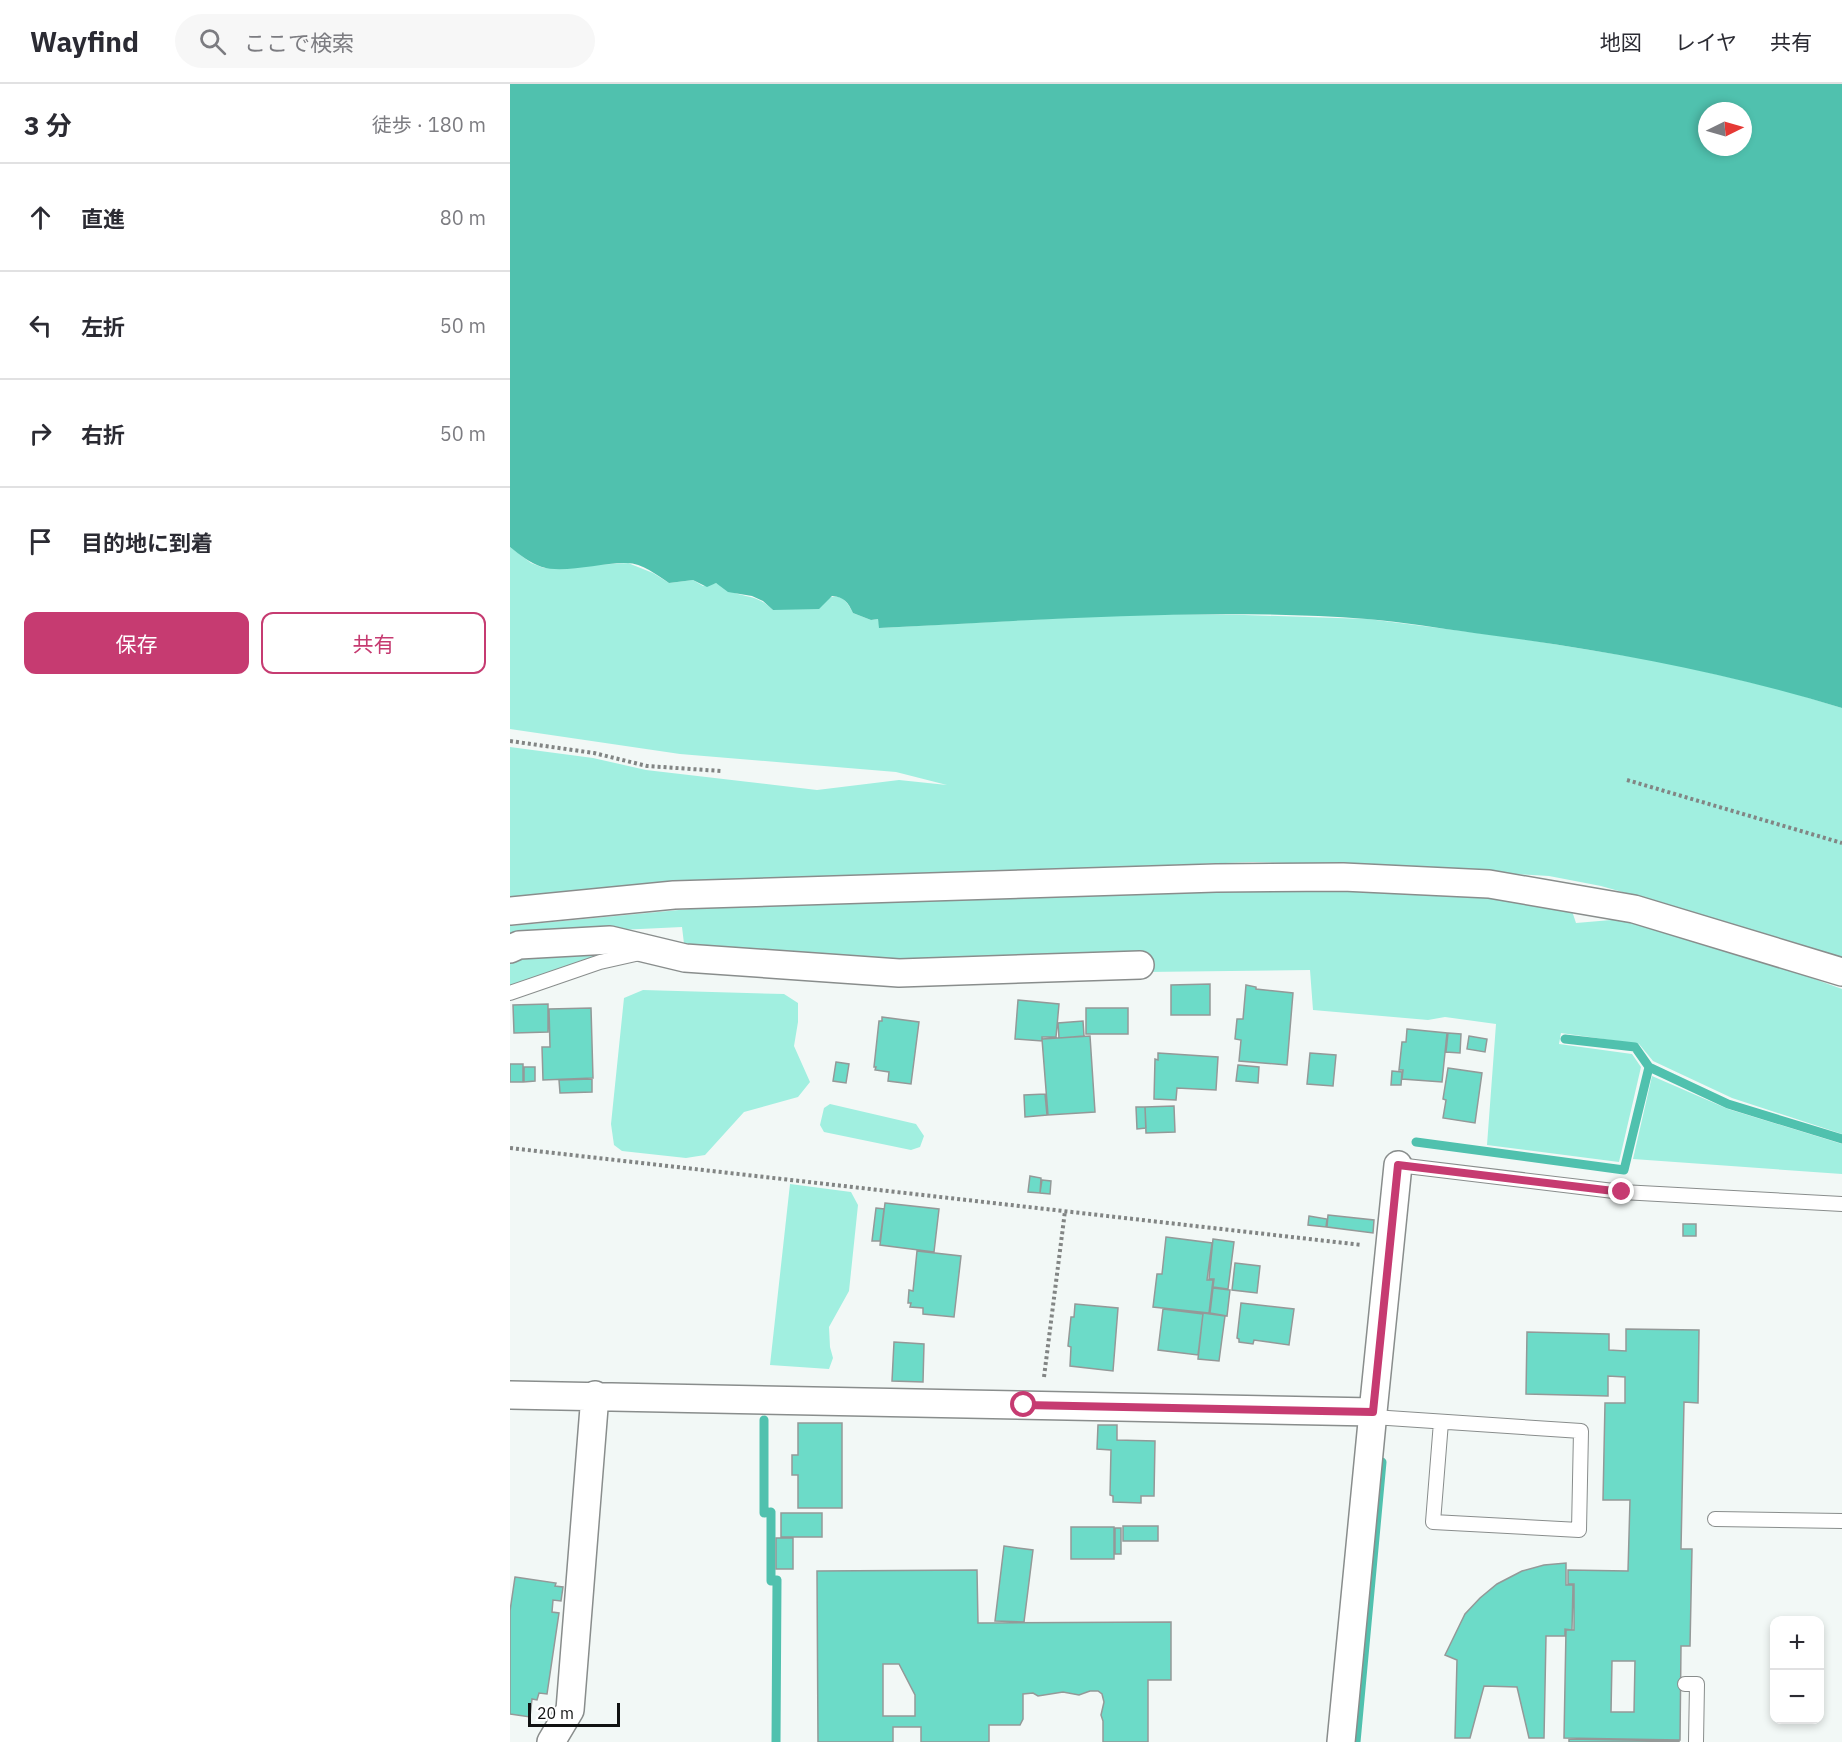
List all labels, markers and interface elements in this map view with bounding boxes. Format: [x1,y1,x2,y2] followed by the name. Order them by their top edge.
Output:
[175,14,595,68] search box
[30,23,139,60] text: Wayfind
[196,25,229,58] icon: search
[244,28,354,57] text: ここで検索
[1600,28,1642,56] text: 地図
[1675,28,1737,56] text: レイヤ
[1770,28,1812,56] text: 共有
[1698,102,1752,156] north arrow
[24,108,72,142] text: 3 分
[372,111,486,138] text: 徒歩 · 180 m
[24,201,57,234] icon: ahead
[81,204,125,233] text: 直進
[440,204,486,231] text: 80 m
[24,309,57,342] icon: left
[81,312,125,341] text: 左折
[440,312,486,339] text: 50 m
[24,417,57,450] icon: right
[81,420,125,449] text: 右折
[440,420,486,447] text: 50 m
[24,525,57,558] icon: arrive
[81,528,213,557] text: 目的地に到着
[24,612,249,674] button: 保存
[261,612,486,674] button: 共有
[1608,1178,1634,1204] route end
[1010,1391,1036,1417] route start
[1770,1616,1824,1724] map controls
[1770,1616,1824,1670] button: +
[1770,1670,1824,1724] button: −
[528,1700,620,1728] scale bar
[537,1703,574,1723] text: 20 m

